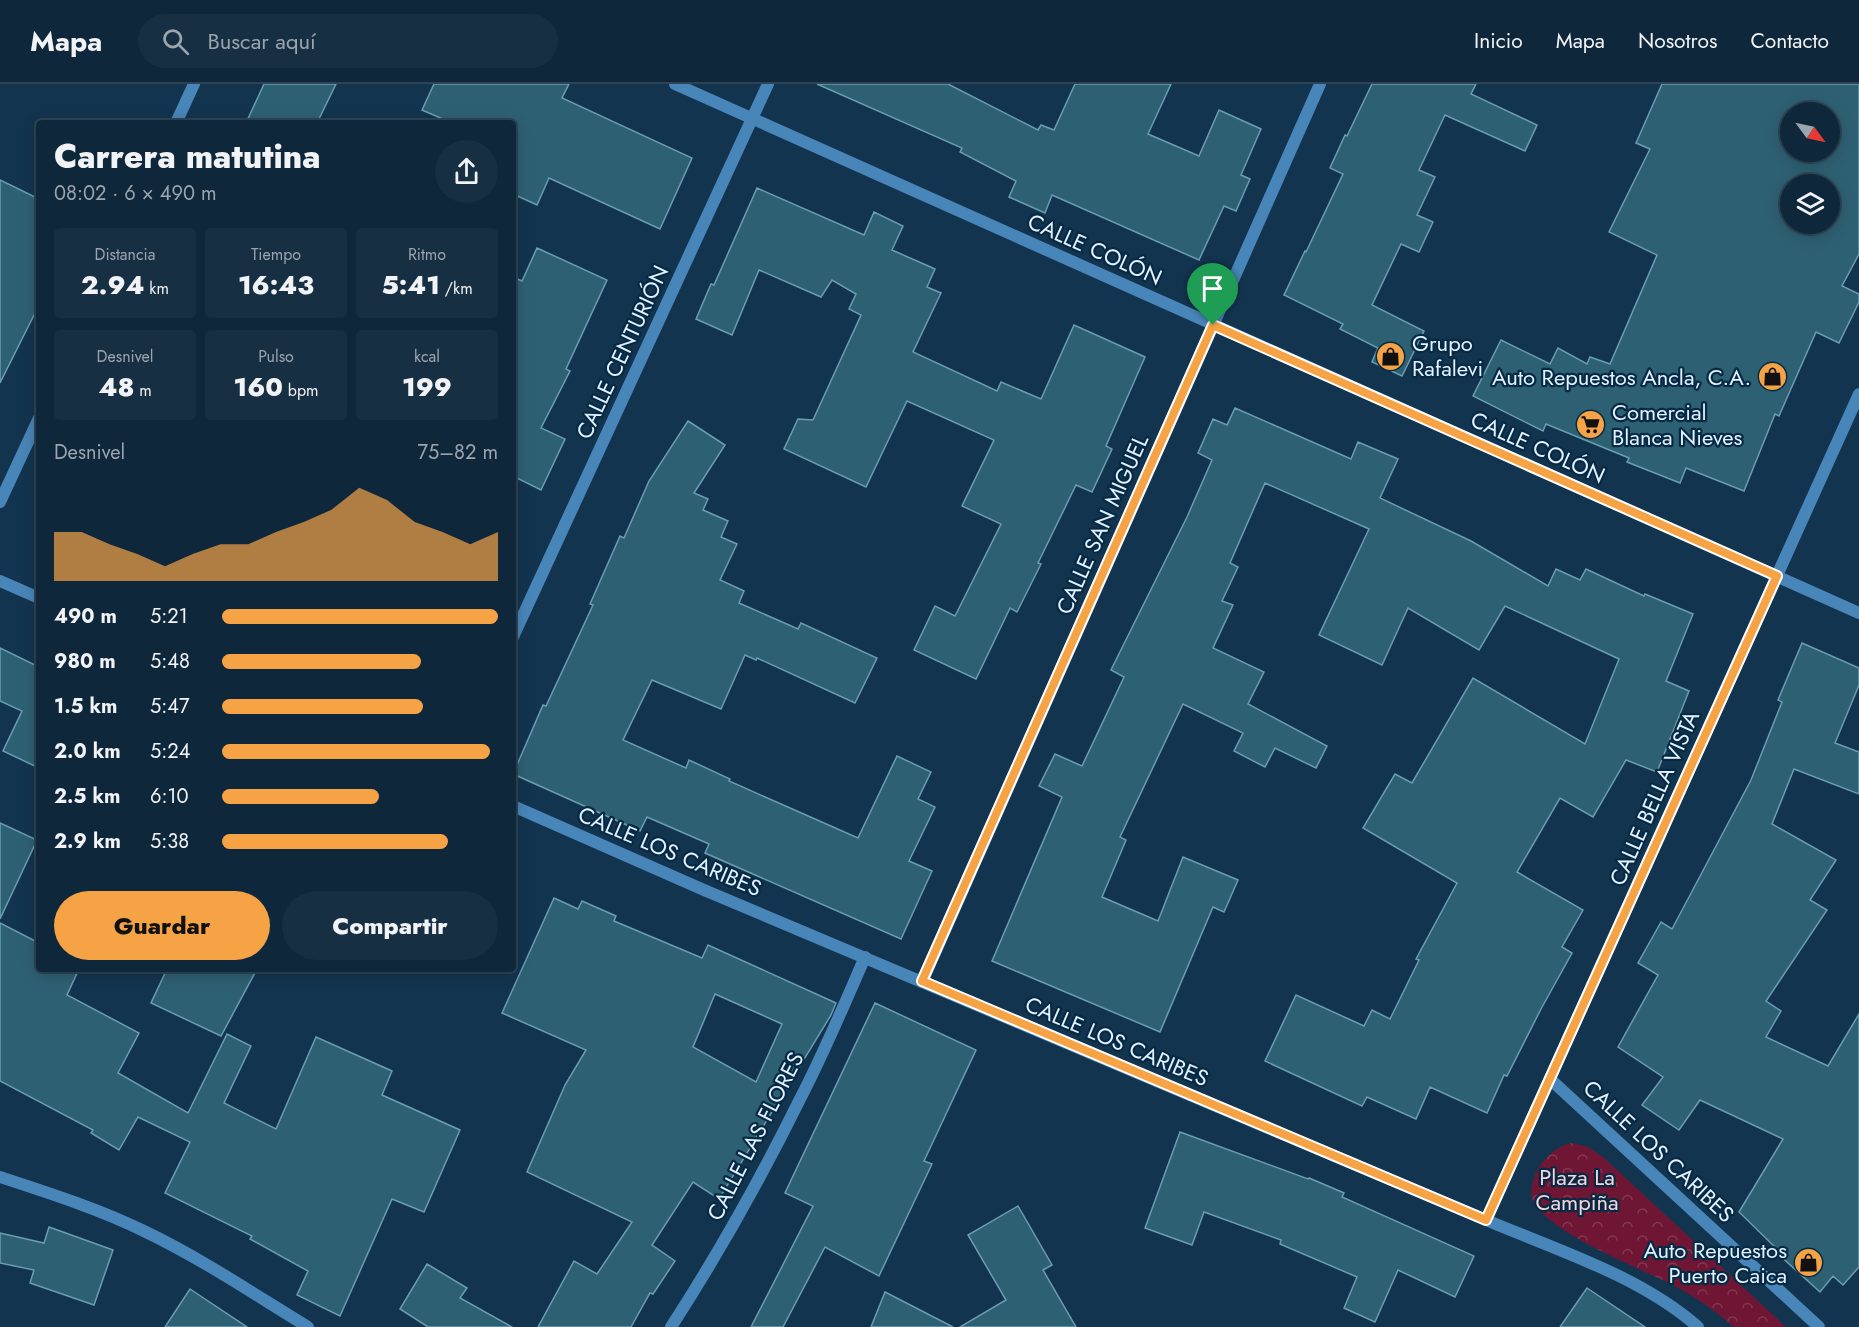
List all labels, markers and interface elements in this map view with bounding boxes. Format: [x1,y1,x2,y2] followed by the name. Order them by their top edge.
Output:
[138,14,558,68] search box
[30,21,102,62] text: Mapa
[159,25,192,58] icon: search
[207,25,316,57] text: Buscar aquí
[1474,26,1523,56] text: Inicio
[1556,26,1605,56] text: Mapa
[1638,26,1717,56] text: Nosotros
[1750,26,1829,56] text: Contacto
[1780,102,1840,162] north arrow
[1780,102,1840,234] map controls
[54,133,321,180] text: Carrera matutina
[435,140,498,203] button: share
[1780,174,1840,234] button: layers
[54,179,217,208] text: 08:02 · 6 × 490 m
[1023,205,1167,293] street label: CALLE COLÓN
[95,243,155,266] text: Distancia
[251,243,301,266] text: Tiempo
[408,243,446,266] text: Ritmo
[568,260,676,444] street label: CALLE CENTURIÓN
[1187,263,1238,325] pin
[81,266,145,304] text: 2.94
[238,266,314,304] text: 16:43
[381,266,440,304] text: 5:41
[1196,272,1229,305] icon: arrive
[145,277,169,300] text: km
[440,277,473,300] text: /km
[1412,327,1483,384] place label: Grupo Rafalevi
[1375,340,1407,372] shop icon: Grupo Rafalevi
[97,345,153,368] text: Desnivel
[258,345,294,368] text: Pulso
[414,345,440,368] text: kcal
[1492,361,1751,393] place label: Auto Repuestos Ancla, C.A.
[1756,361,1788,393] shop icon: Auto Repuestos Ancla, C.A.
[98,368,134,406] text: 48
[233,368,283,406] text: 160
[402,368,452,406] text: 199
[134,379,152,402] text: m
[283,379,319,402] text: bpm
[1612,396,1743,453] place label: Comercial Blanca Nieves
[1466,403,1610,491] street label: CALLE COLÓN
[1575,409,1607,441] supermarket icon: Comercial Blanca Nieves
[1048,429,1156,619] street label: CALLE SAN MIGUEL
[54,438,125,467] text: Desnivel
[418,438,498,467] text: 75–82 m
[54,602,117,631] text: 490 m
[150,602,188,631] text: 5:21
[54,647,116,676] text: 980 m
[150,647,190,676] text: 5:48
[54,692,117,721] text: 1.5 km
[150,692,189,721] text: 5:47
[1601,705,1707,890] street label: CALLE BELLA VISTA
[54,737,121,766] text: 2.0 km
[150,737,190,766] text: 5:24
[54,782,120,811] text: 2.5 km
[150,782,189,811] text: 6:10
[573,798,767,904] street label: CALLE LOS CARIBES
[54,827,121,856] text: 2.9 km
[150,827,189,856] text: 5:38
[54,891,270,960] button: Guardar
[282,891,498,960] button: Compartir
[1020,988,1214,1094] street label: CALLE LOS CARIBES
[699,1046,811,1226] street label: CALLE LAS FLORES
[1576,1072,1742,1230] street label: CALLE LOS CARIBES
[1535,1161,1619,1218] park label: Plaza La Campiña
[1643,1234,1787,1291] place label: Auto Repuestos Puerto Caica
[1792,1247,1824,1279] shop icon: Auto Repuestos Puerto Caica

